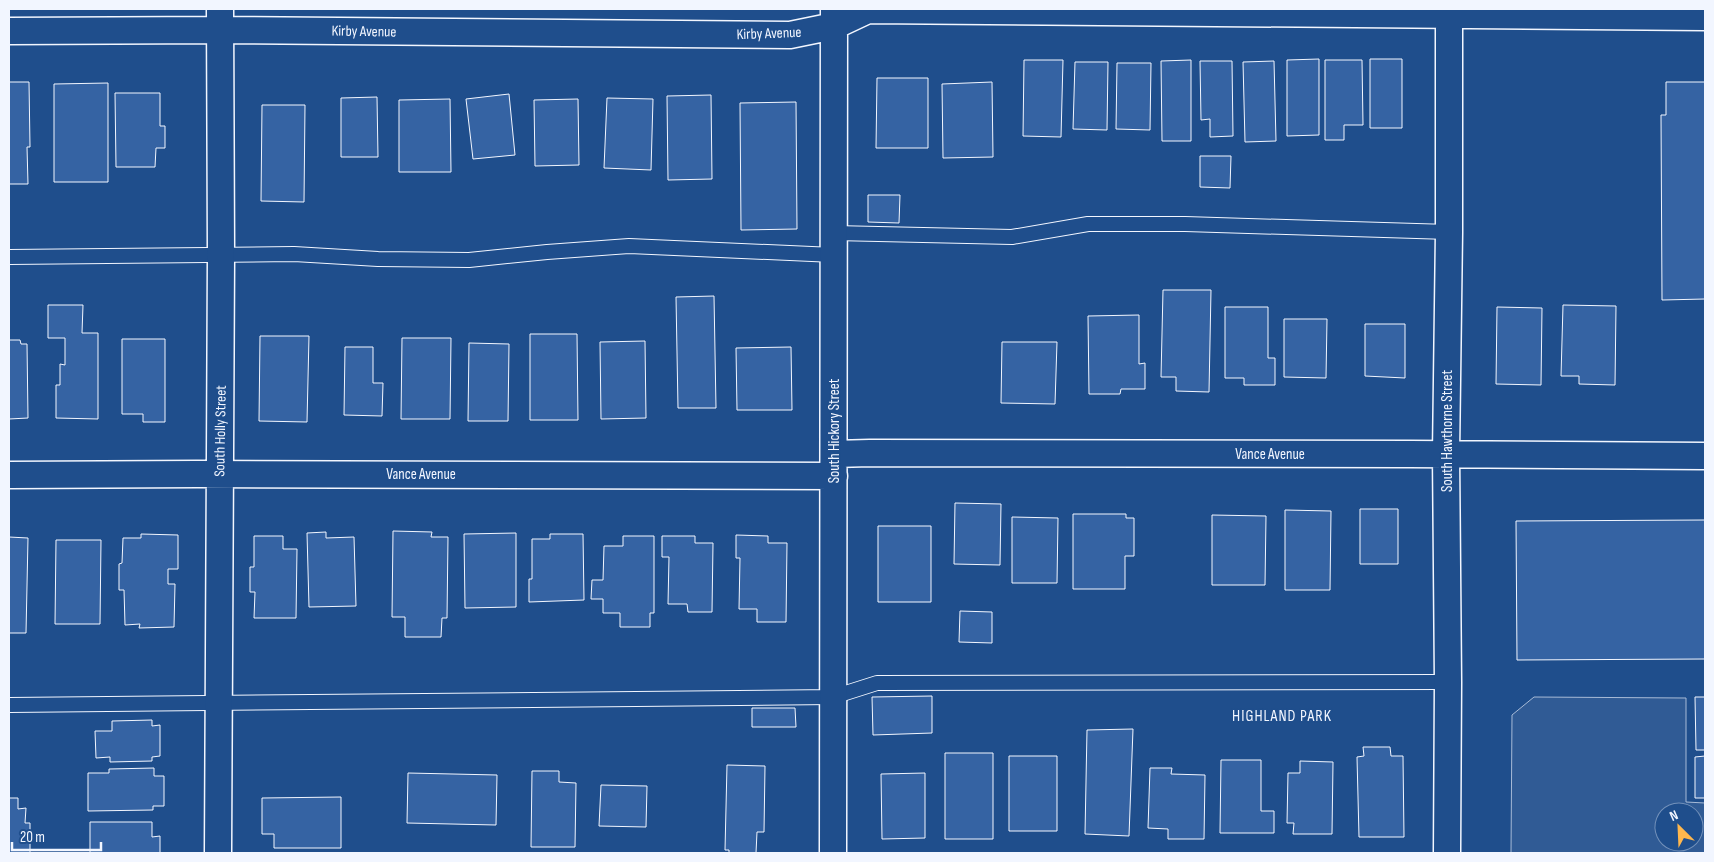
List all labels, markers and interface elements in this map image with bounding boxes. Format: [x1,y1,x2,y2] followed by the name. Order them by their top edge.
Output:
[331,21,397,42] street label: Kirby Avenue
[736,23,802,44] street label: Kirby Avenue
[1438,370,1457,492] street label: South Hawthorne Street
[825,378,844,483] street label: South Hickory Street
[210,385,231,477] street label: South Holly Street
[1235,445,1305,464] street label: Vance Avenue
[386,465,456,484] street label: Vance Avenue
[1232,707,1332,726] district label: HIGHLAND PARK
[1654,802,1704,852] north arrow
[1667,806,1681,825] text: N
[12,820,101,852] scale bar
[20,828,45,847] text: 20 m

